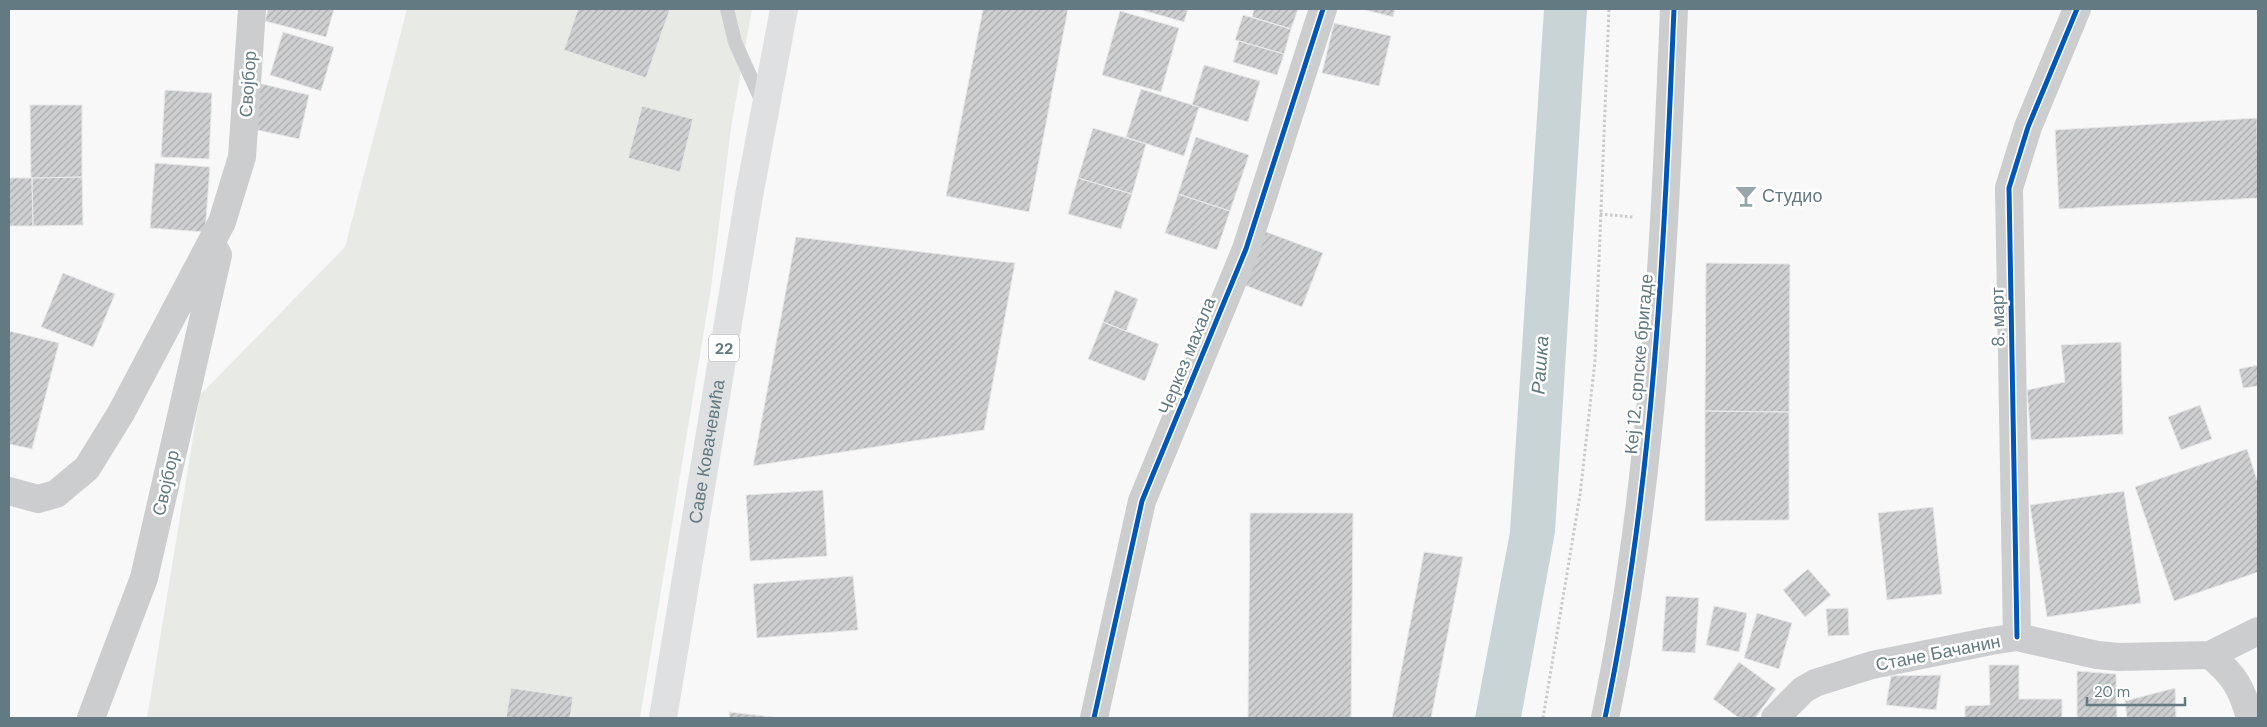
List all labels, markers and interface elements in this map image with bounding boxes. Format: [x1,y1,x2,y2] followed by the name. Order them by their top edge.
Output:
[234,50,262,118] street label: Својбор
[1733,183,1759,209] bar icon: Студио
[1762,184,1822,208] place label: Студио
[1619,273,1659,455] street label: Кеј 12. српске бригаде
[1985,287,2011,347] street label: 8. март
[1153,293,1222,418] street label: Черкез махала
[709,334,739,362] road number: 22
[1525,335,1555,395] water label: Рашка
[683,377,731,526] street label: Саве Ковачевића
[147,448,185,518] street label: Својбор
[1874,629,2002,677] street label: Стане Бачанин
[2087,674,2184,706] scale bar
[2094,682,2130,702] text: 20 m

